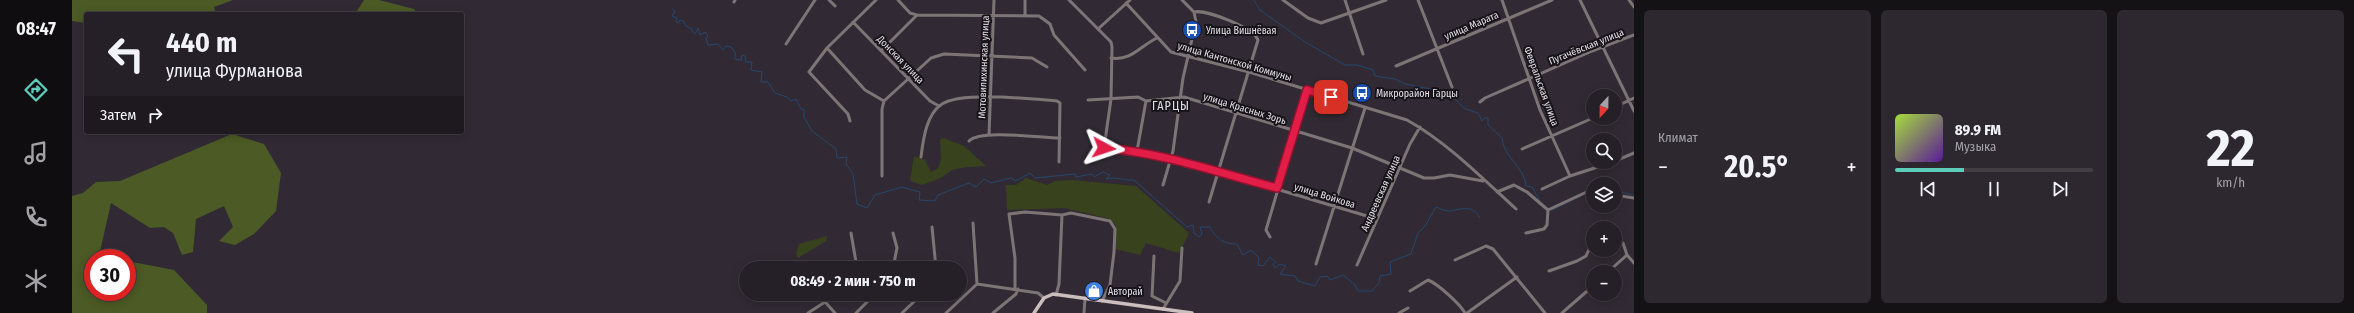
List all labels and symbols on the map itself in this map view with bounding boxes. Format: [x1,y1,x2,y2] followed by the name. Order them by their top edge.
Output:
[1442,9,1500,43] street label: улица Марата
[976,15,992,119] street label: Мотовилихинская улица
[1181,19,1203,41] bus stop icon: Улица Вишнёвая
[1205,25,1277,37] place label: Улица Вишнёвая
[1547,26,1626,67] street label: Пугачёвская улица
[874,32,926,86] street label: Донская улица
[1176,40,1293,84] street label: улица Кантонской Коммуны
[1521,45,1561,128] street label: Февральская улица
[1314,80,1348,114] pin
[1351,82,1373,104] bus stop icon: Микрорайон Гарцы
[1376,88,1458,100] place label: Микрорайон Гарцы
[1586,89,1622,125] north arrow
[1202,91,1288,127] street label: улица Красных Зорь
[1152,99,1190,113] district label: ГАРЦЫ
[1083,127,1125,169] position arrow
[1359,153,1403,233] street label: Андреевская улица
[1293,181,1357,211] street label: улица Войкова
[84,249,136,301] speed limit sign: 30
[1083,280,1105,302] shop icon: Авторай
[1108,286,1143,298] place label: Авторай

